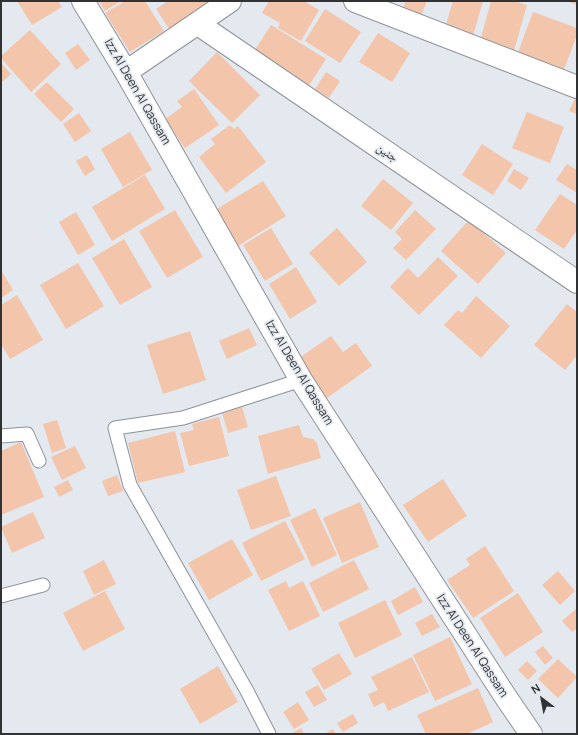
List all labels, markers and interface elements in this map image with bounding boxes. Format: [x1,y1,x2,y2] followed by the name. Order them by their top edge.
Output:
[101,37,173,147] street label: Izz Al Deen Al Qassam
[374,141,400,165] street label: جنين
[262,318,336,428] street label: Izz Al Deen Al Qassam
[433,592,511,700] street label: Izz Al Deen Al Qassam
[522,679,562,719] north arrow
[528,680,543,697] text: N

